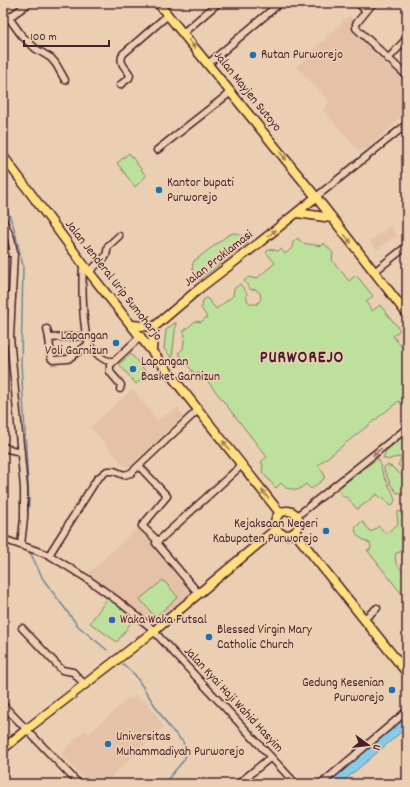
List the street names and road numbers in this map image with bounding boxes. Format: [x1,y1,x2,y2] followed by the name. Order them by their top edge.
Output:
[208,48,286,137] street label: Jalan Mayjen Sutoyo
[60,217,166,346] street label: Jalan Jenderal Urip Sumoharjo
[180,226,258,292] street label: Jalan Proklamasi
[179,643,287,757] street label: Jalan Kyai Haji Wahid Hasyim

